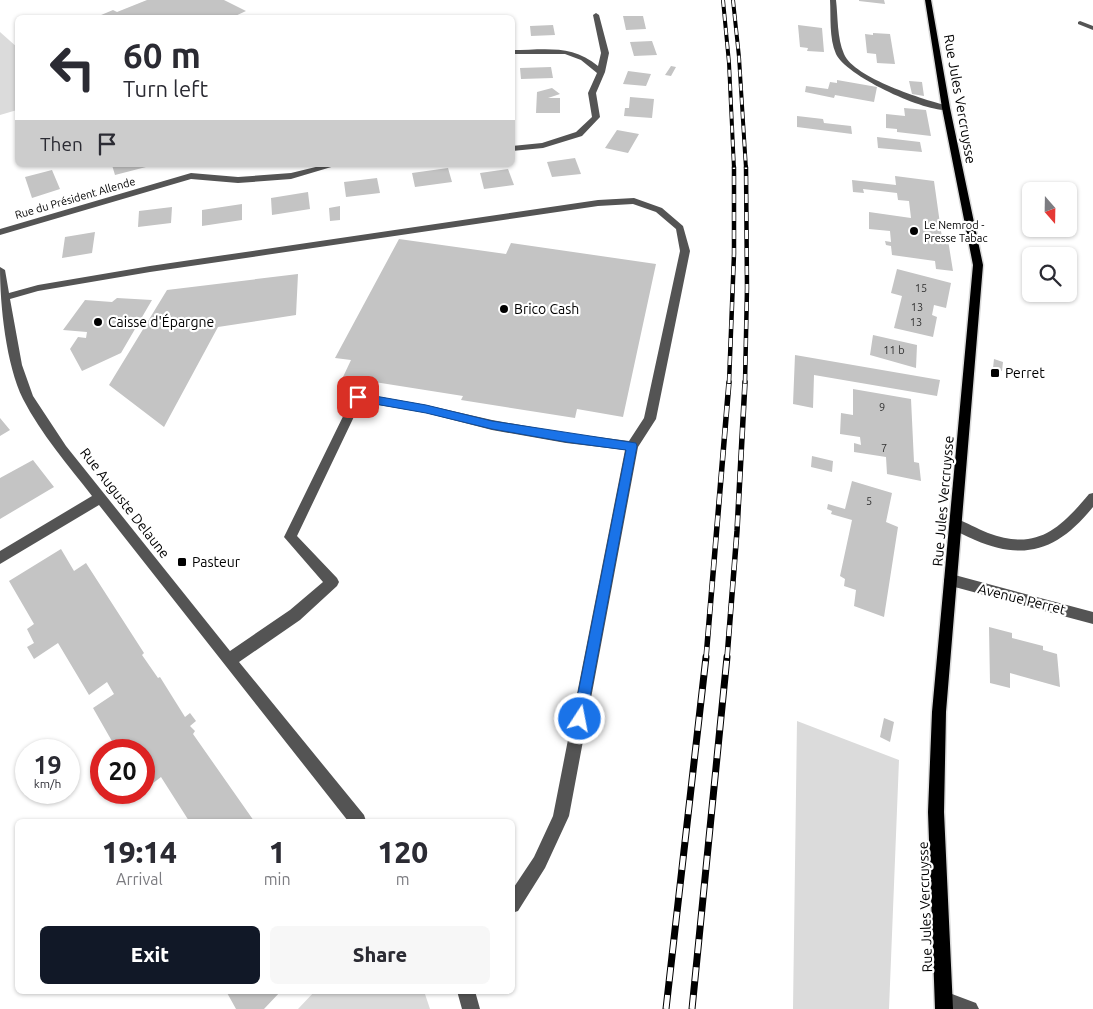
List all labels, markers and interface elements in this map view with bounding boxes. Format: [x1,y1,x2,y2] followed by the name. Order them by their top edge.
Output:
[941,33,979,165] street label: Rue Jules Vercruysse
[40,35,105,100] icon: left
[123,35,201,75] text: 60 m
[123,76,208,101] text: Turn left
[93,130,121,158] icon: arrive
[40,133,83,155] text: Then
[13,175,137,221] street label: Rue du Président Allende
[1022,182,1078,238] north arrow
[1022,182,1077,302] map controls
[924,219,988,244] place label: Le Nemrod - Presse Tabac
[908,225,920,237] marker: Le Nemrod - Presse Tabac
[1022,247,1077,302] button: search
[915,282,927,294] house number: 15
[514,301,579,317] place label: Brico Cash
[911,301,923,313] house number: 13
[498,303,510,315] marker: Brico Cash
[108,313,214,330] place label: Caisse d'Épargne
[92,316,104,328] marker: Caisse d'Épargne
[910,316,922,328] house number: 13
[883,344,905,356] house number: 11 b
[1005,365,1045,381] place label: Perret
[989,367,1001,379] marker: Perret
[337,376,379,418] pin
[344,383,372,411] icon: arrive
[879,401,885,413] house number: 9
[929,435,957,567] street label: Rue Jules Vercruysse
[881,442,887,454] house number: 7
[77,445,173,561] street label: Rue Auguste Delaune
[866,495,872,507] house number: 5
[192,554,241,570] place label: Pasteur
[176,556,188,568] marker: Pasteur
[976,580,1068,618] street label: Avenue Perret
[553,692,605,744] position arrow
[90,739,155,804] speed limit sign: 20
[33,751,62,779] text: 19
[34,777,61,790] text: km/h
[102,835,177,869] text: 19:14
[269,835,286,869] text: 1
[377,835,428,869] text: 120
[915,841,935,973] street label: Rue Jules Vercruysse
[116,870,163,888] text: Arrival
[264,870,291,888] text: min
[396,870,410,888] text: m
[40,926,260,984] button: Exit
[270,926,490,984] button: Share

